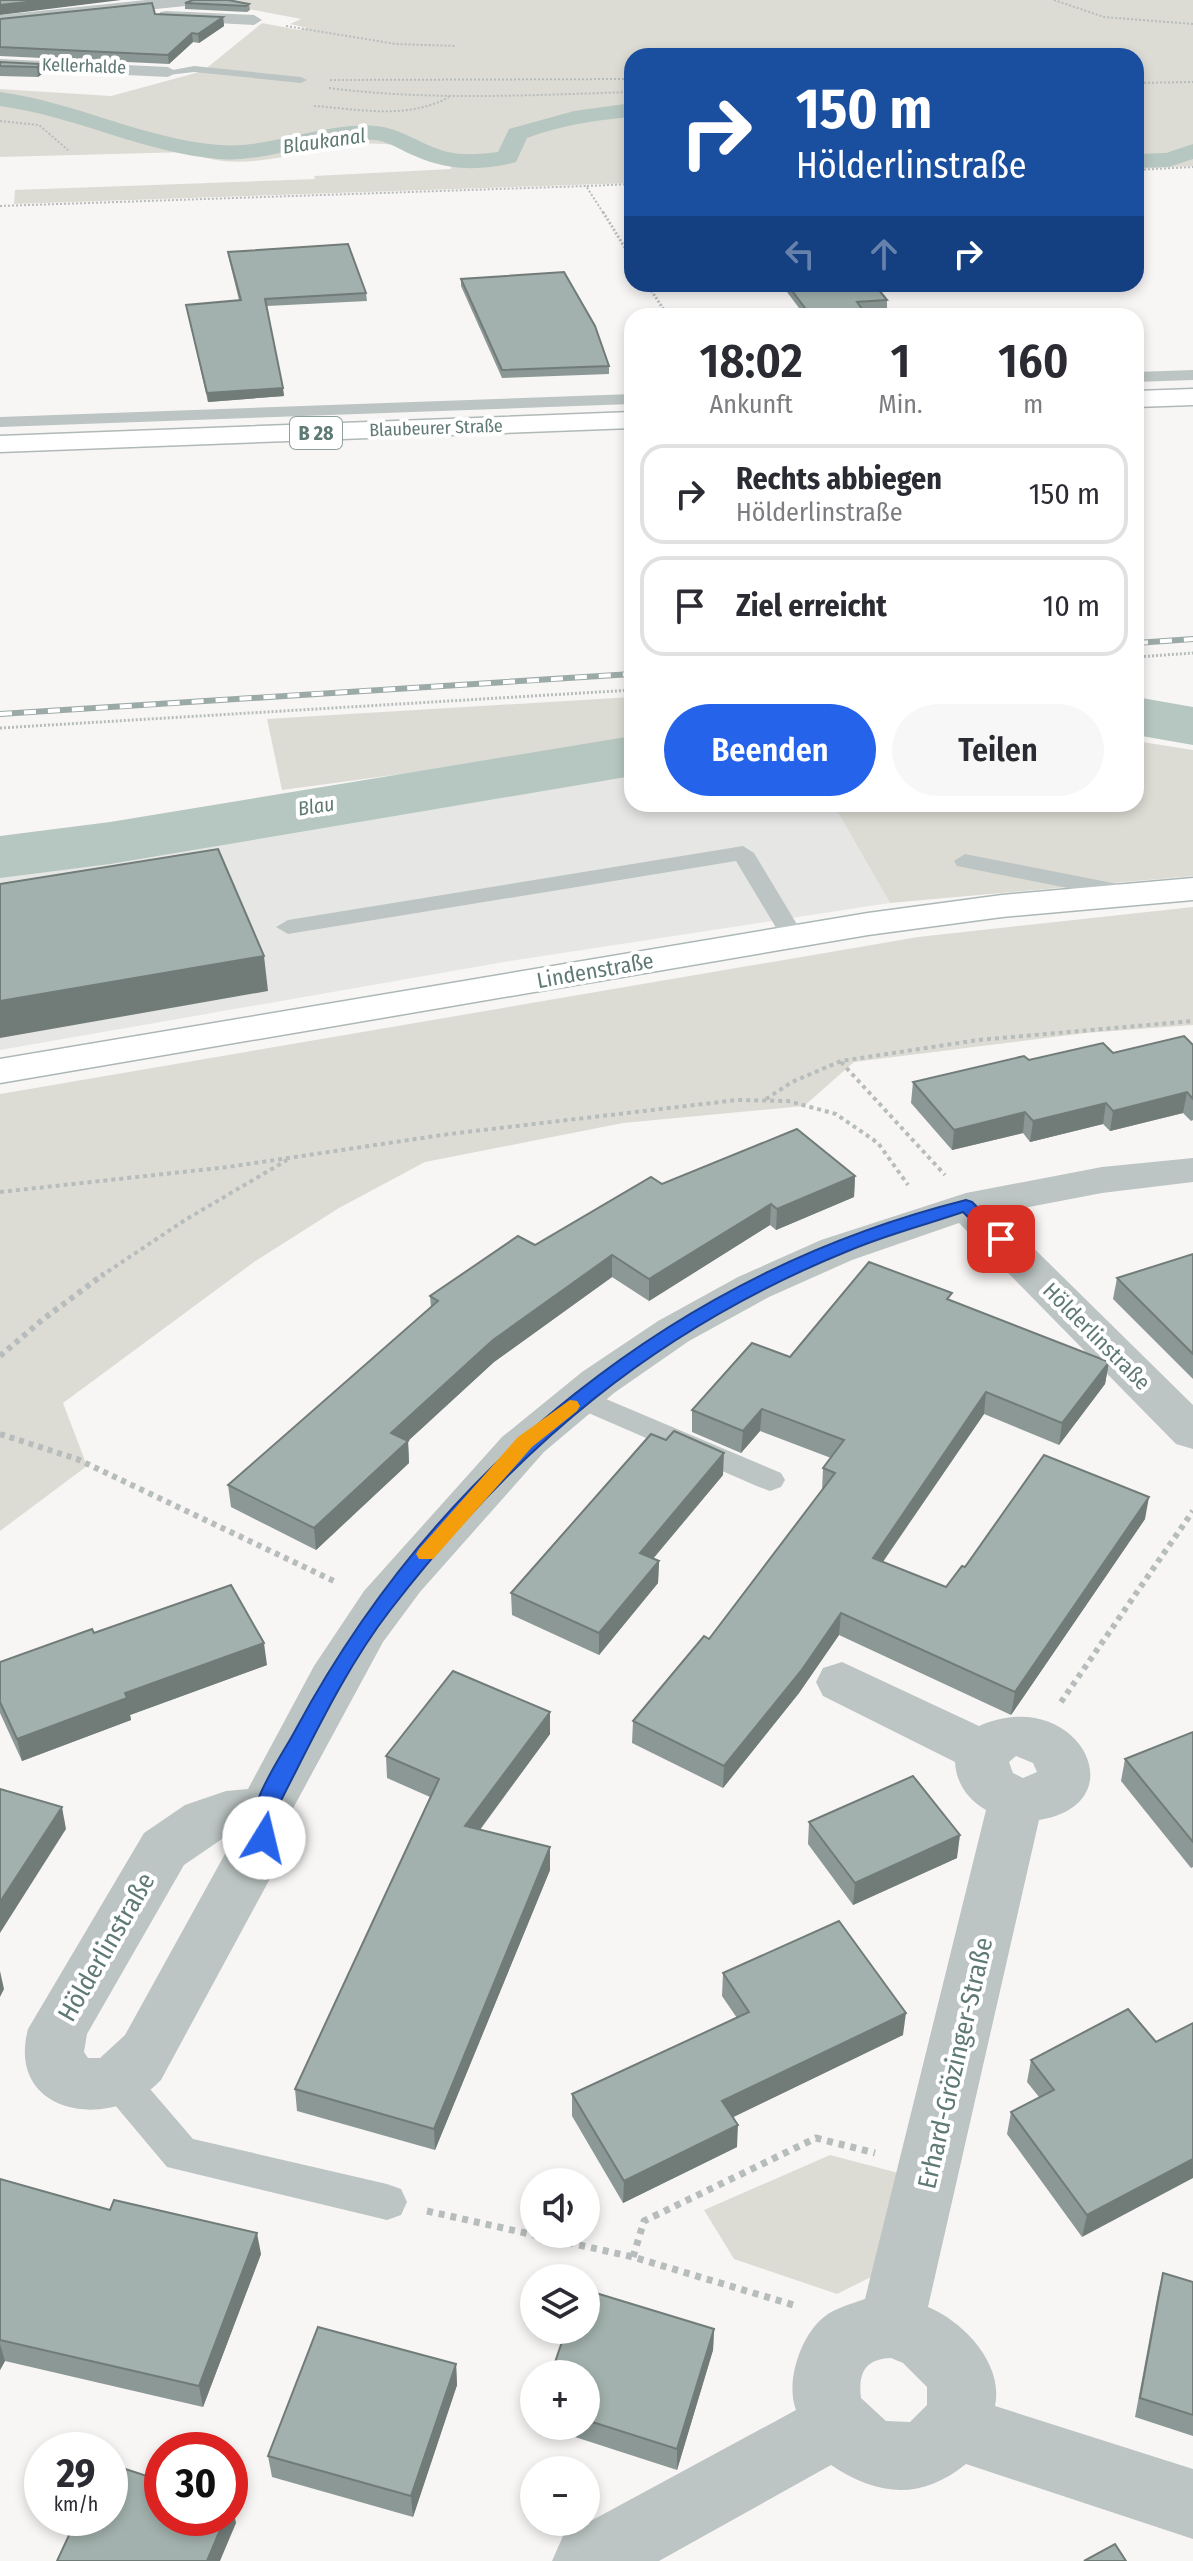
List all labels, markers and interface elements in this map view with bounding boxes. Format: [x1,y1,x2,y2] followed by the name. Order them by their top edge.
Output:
[42,54,127,78] street label: Kellerhalde
[796,76,932,143] text: 150 m
[664,80,768,184] icon: right
[281,123,367,159] water label: Blaukanal
[796,144,1027,188] text: Hölderlinstraße
[778,232,822,276] icon: left
[862,232,906,276] icon: ahead
[946,232,990,276] icon: right
[699,332,803,390] text: 18:02
[890,332,910,390] text: 1
[998,332,1069,390] text: 160
[710,389,793,420] text: Ankunft
[878,389,923,420] text: Min.
[1023,389,1043,420] text: m
[369,415,503,441] street label: Blaubeurer Straße
[290,417,342,449] road number: B 28
[736,461,942,497] text: Rechts abbiegen
[668,472,712,516] icon: right
[1029,476,1100,512] text: 150 m
[736,497,903,528] text: Hölderlinstraße
[668,584,712,628] icon: arrive
[736,588,887,624] text: Ziel erreicht
[1043,588,1100,624] text: 10 m
[664,704,876,796] button: Beenden
[892,704,1104,796] button: Teilen
[296,791,336,821] water label: Blau
[535,947,656,994] street label: Lindenstraße
[967,1205,1035,1273] pin
[979,1217,1023,1261] icon: arrive
[1037,1277,1156,1396] street label: Hölderlinstraße
[222,1796,306,1880] position arrow
[51,1867,161,2027] street label: Hölderlinstraße
[911,1934,1000,2192] street label: Erhard-Grözinger-Straße
[520,2168,600,2536] map controls
[520,2168,600,2248] button: sound
[520,2264,600,2344] button: layers
[520,2360,600,2440] button: +
[144,2432,248,2536] speed limit sign: 30
[56,2450,95,2498] text: 29
[520,2456,600,2536] button: −
[54,2492,98,2516] text: km/h

